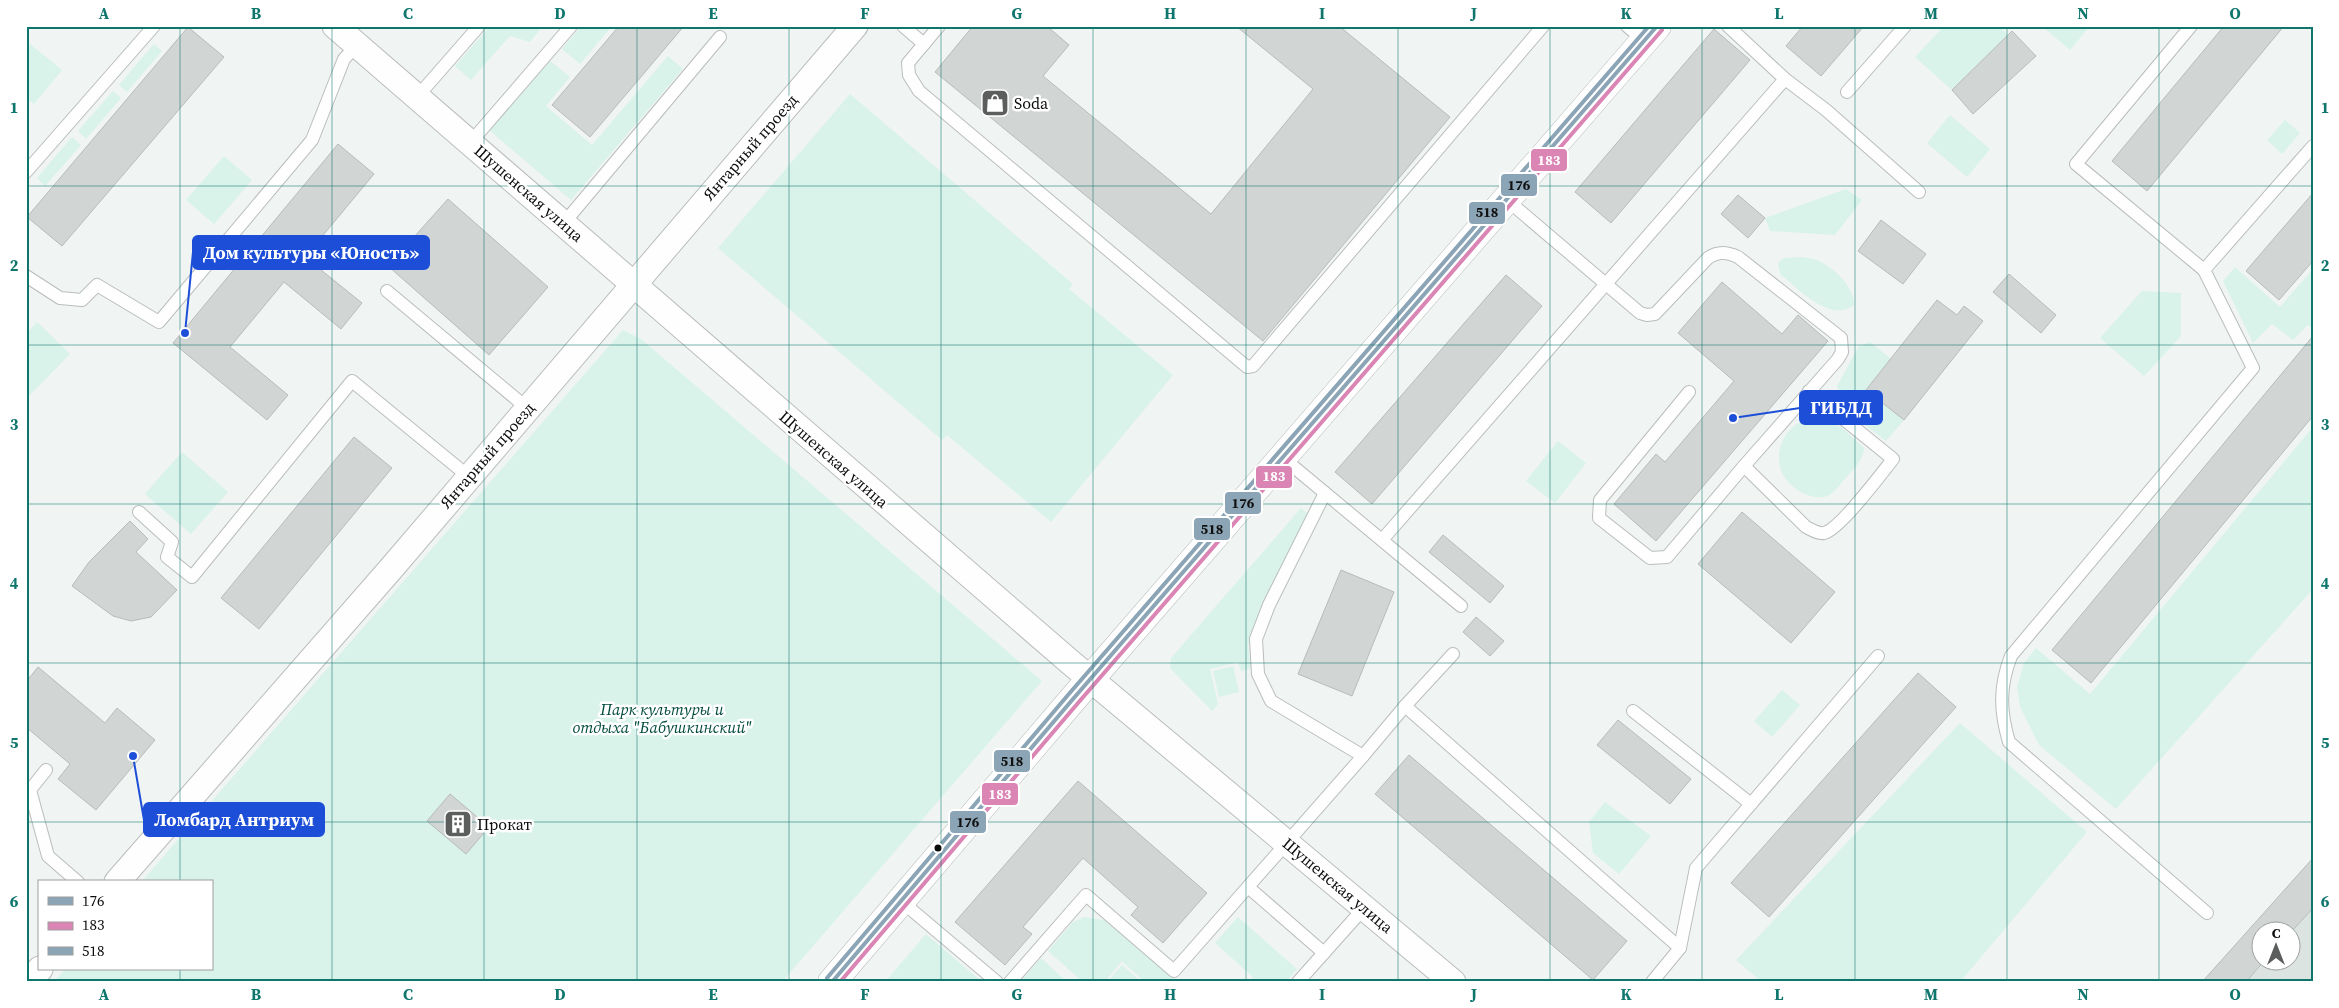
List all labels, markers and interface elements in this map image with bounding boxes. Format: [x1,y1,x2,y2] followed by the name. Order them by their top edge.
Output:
[99,2,110,24] text: A
[251,2,262,24] text: B
[403,2,413,24] text: C
[554,2,566,24] text: D
[708,2,718,24] text: E
[860,2,870,24] text: F
[1012,2,1023,24] text: G
[1164,2,1176,24] text: H
[1319,2,1325,24] text: I
[1470,2,1477,24] text: J
[1620,2,1632,24] text: K
[1774,2,1784,24] text: L
[1924,2,1938,24] text: M
[2077,2,2089,24] text: N
[2229,2,2241,24] text: O
[980,88,1010,118] shop icon: Soda
[698,89,802,205] street label: Янтарный проезд
[1014,92,1049,114] place label: Soda
[10,96,18,118] text: 1
[2321,96,2329,118] text: 1
[470,139,589,247] street label: Шушенская улица
[1530,148,1568,172] line badge: 183
[1538,150,1561,170] text: 183
[1500,173,1538,197] line badge: 176
[1508,175,1531,195] text: 176
[1468,201,1506,225] line badge: 518
[1476,202,1498,222] text: 518
[193,236,429,269] callout: Дом культуры «Юность»
[203,240,419,265] text: Дом культуры «Юность»
[10,254,19,276] text: 2
[2321,254,2330,276] text: 2
[1800,391,1882,424] callout: ГИБДД
[1810,395,1872,420] text: ГИБДД
[435,397,539,513] street label: Янтарный проезд
[775,405,894,513] street label: Шушенская улица
[10,413,19,435] text: 3
[2321,413,2330,435] text: 3
[1255,465,1293,489] line badge: 183
[1263,466,1286,486] text: 183
[1224,491,1262,515] line badge: 176
[1232,493,1255,513] text: 176
[1193,517,1231,541] line badge: 518
[1201,519,1223,539] text: 518
[10,572,19,594] text: 4
[2321,572,2330,594] text: 4
[572,698,752,738] park label: Парк культуры и отдыха "Бабушкинский"
[10,731,19,753] text: 5
[2321,731,2330,753] text: 5
[993,749,1031,773] line badge: 518
[1001,751,1023,771] text: 518
[981,782,1019,806] line badge: 183
[989,784,1012,804] text: 183
[144,803,324,836] callout: Ломбард Антриум
[154,807,314,832] text: Ломбард Антриум
[443,809,473,839] building icon: Прокат
[949,810,987,834] line badge: 176
[957,812,980,832] text: 176
[477,813,532,835] place label: Прокат
[1278,832,1399,938] street label: Шушенская улица
[933,843,943,853] unlabelled marker
[38,880,212,970] legend
[10,890,19,912] text: 6
[82,890,105,911] text: 176
[2321,890,2330,912] text: 6
[82,914,105,935] text: 183
[2252,920,2302,970] north arrow
[2272,923,2281,943] text: С
[82,940,105,961] text: 518
[99,983,110,1005] text: A
[251,983,262,1005] text: B
[403,983,413,1005] text: C
[554,983,566,1005] text: D
[708,983,718,1005] text: E
[860,983,870,1005] text: F
[1012,983,1023,1005] text: G
[1164,983,1176,1005] text: H
[1319,983,1325,1005] text: I
[1470,983,1477,1005] text: J
[1620,983,1632,1005] text: K
[1774,983,1784,1005] text: L
[1924,983,1938,1005] text: M
[2077,983,2089,1005] text: N
[2229,983,2241,1005] text: O

